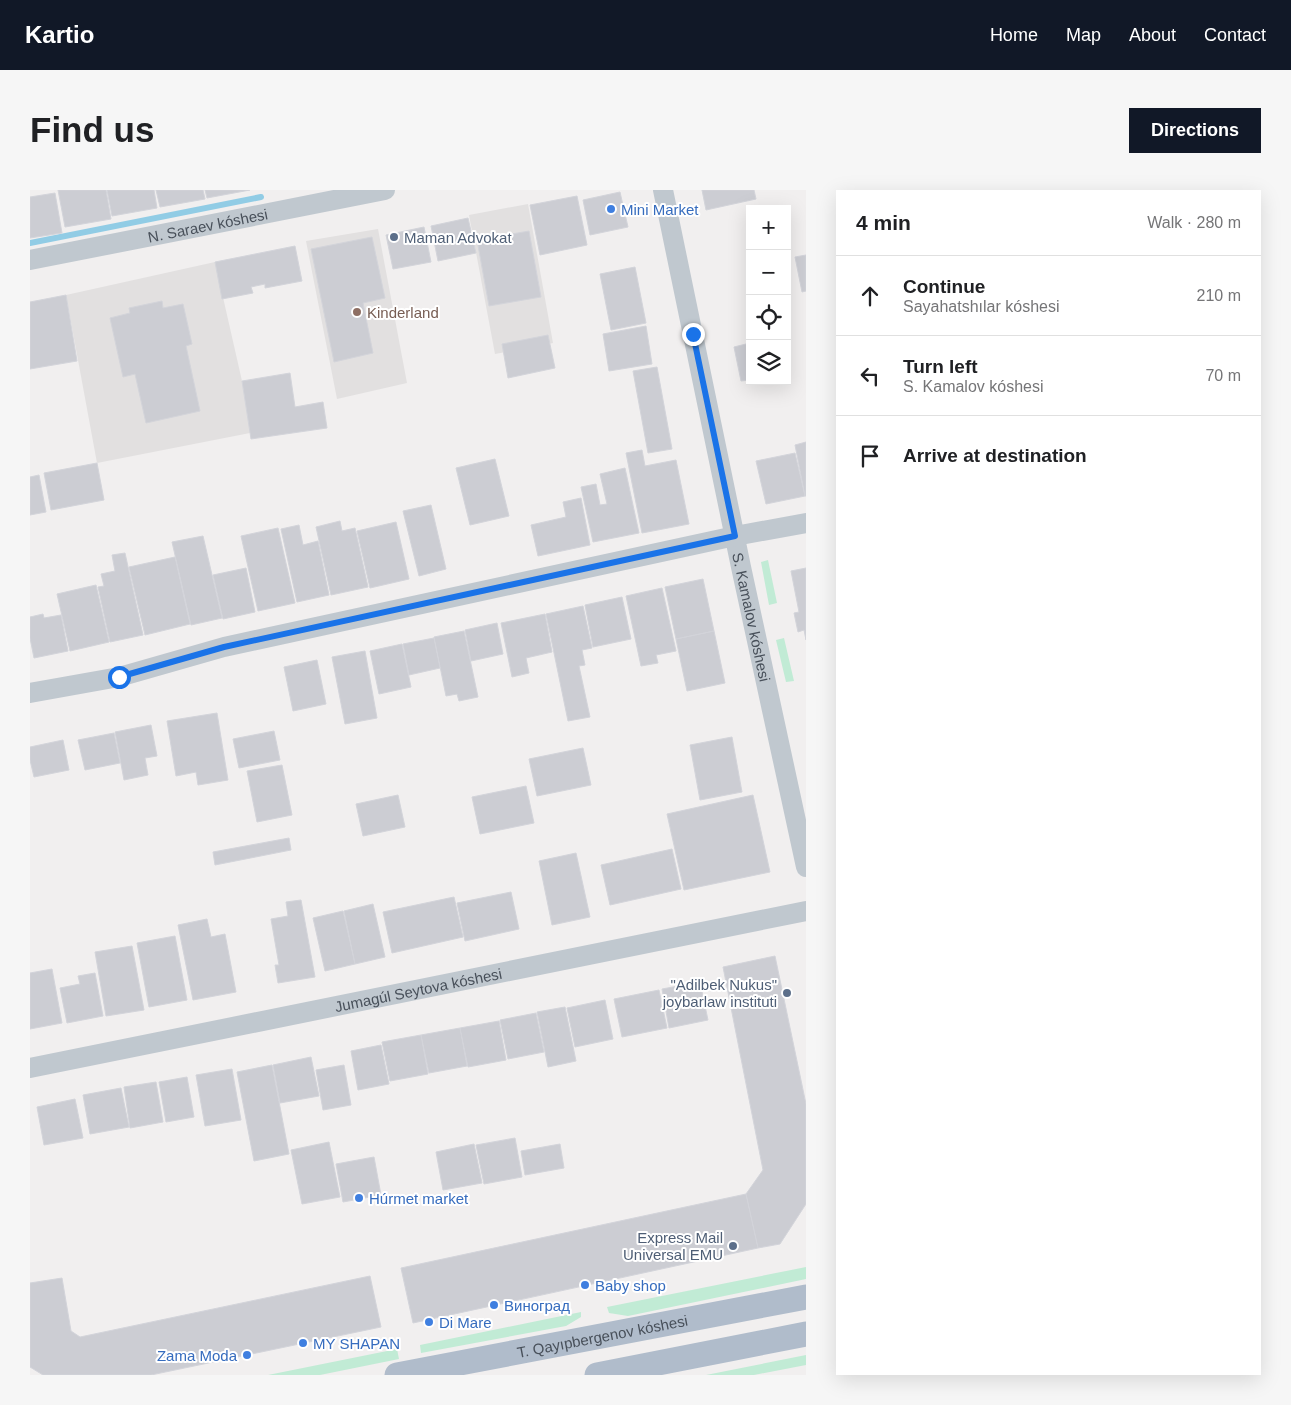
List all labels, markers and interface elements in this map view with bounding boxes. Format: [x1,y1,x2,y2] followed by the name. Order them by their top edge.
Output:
[25,21,94,48] text: Kartio
[990,25,1038,45] text: Home
[1066,25,1101,45] text: Map
[1129,25,1176,45] text: About
[1204,25,1266,45] text: Contact
[1129,108,1261,153] button: Directions
[30,110,154,149] text: Find us
[621,201,699,218] place label: Mini Market
[605,203,617,215] marker: Mini Market
[146,205,269,245] street label: N. Saraev kóshesi
[746,205,791,385] map controls
[746,205,791,250] button: +
[856,211,911,234] text: 4 min
[1147,214,1241,231] text: Walk · 280 m
[404,229,512,246] place label: Maman Advokat
[388,231,400,243] marker: Maman Advokat
[746,250,791,295] button: −
[903,276,985,297] text: Continue
[856,282,884,310] icon: ahead
[1197,287,1241,304] text: 210 m
[746,295,791,340] button: locate
[903,298,1060,315] text: Sayahatshılar kóshesi
[367,304,439,321] place label: Kinderland
[351,306,363,318] marker: Kinderland
[682,323,705,346] route end
[746,340,791,385] button: layers
[903,356,978,377] text: Turn left
[856,362,884,390] icon: left
[1205,367,1241,384] text: 70 m
[903,378,1044,395] text: S. Kamalov kóshesi
[856,442,884,470] icon: arrive
[903,445,1087,466] text: Arrive at destination
[730,551,774,683] street label: S. Kamalov kóshesi
[108,666,131,689] route start
[333,964,503,1015] street label: Jumagúl Seytova kóshesi
[662,976,777,1010] place label: "Adilbek Nukus" joybarlaw instituti
[781,987,793,999] marker: "Adilbek Nukus" joybarlaw instituti
[369,1190,469,1207] place label: Húrmet market
[353,1192,365,1204] marker: Húrmet market
[623,1229,723,1263] place label: Express Mail Universal EMU
[727,1240,739,1252] marker: Express Mail Universal EMU
[595,1277,666,1294] place label: Baby shop
[579,1279,591,1291] marker: Baby shop
[504,1297,570,1314] place label: Виноград
[488,1299,500,1311] marker: Виноград
[516,1311,689,1360] street label: T. Qayıpbergenov kóshesi
[439,1314,492,1331] place label: Di Mare
[423,1316,435,1328] marker: Di Mare
[313,1335,400,1352] place label: MY SHAPAN
[297,1337,309,1349] marker: MY SHAPAN
[157,1347,238,1364] place label: Zama Moda
[241,1349,253,1361] marker: Zama Moda

